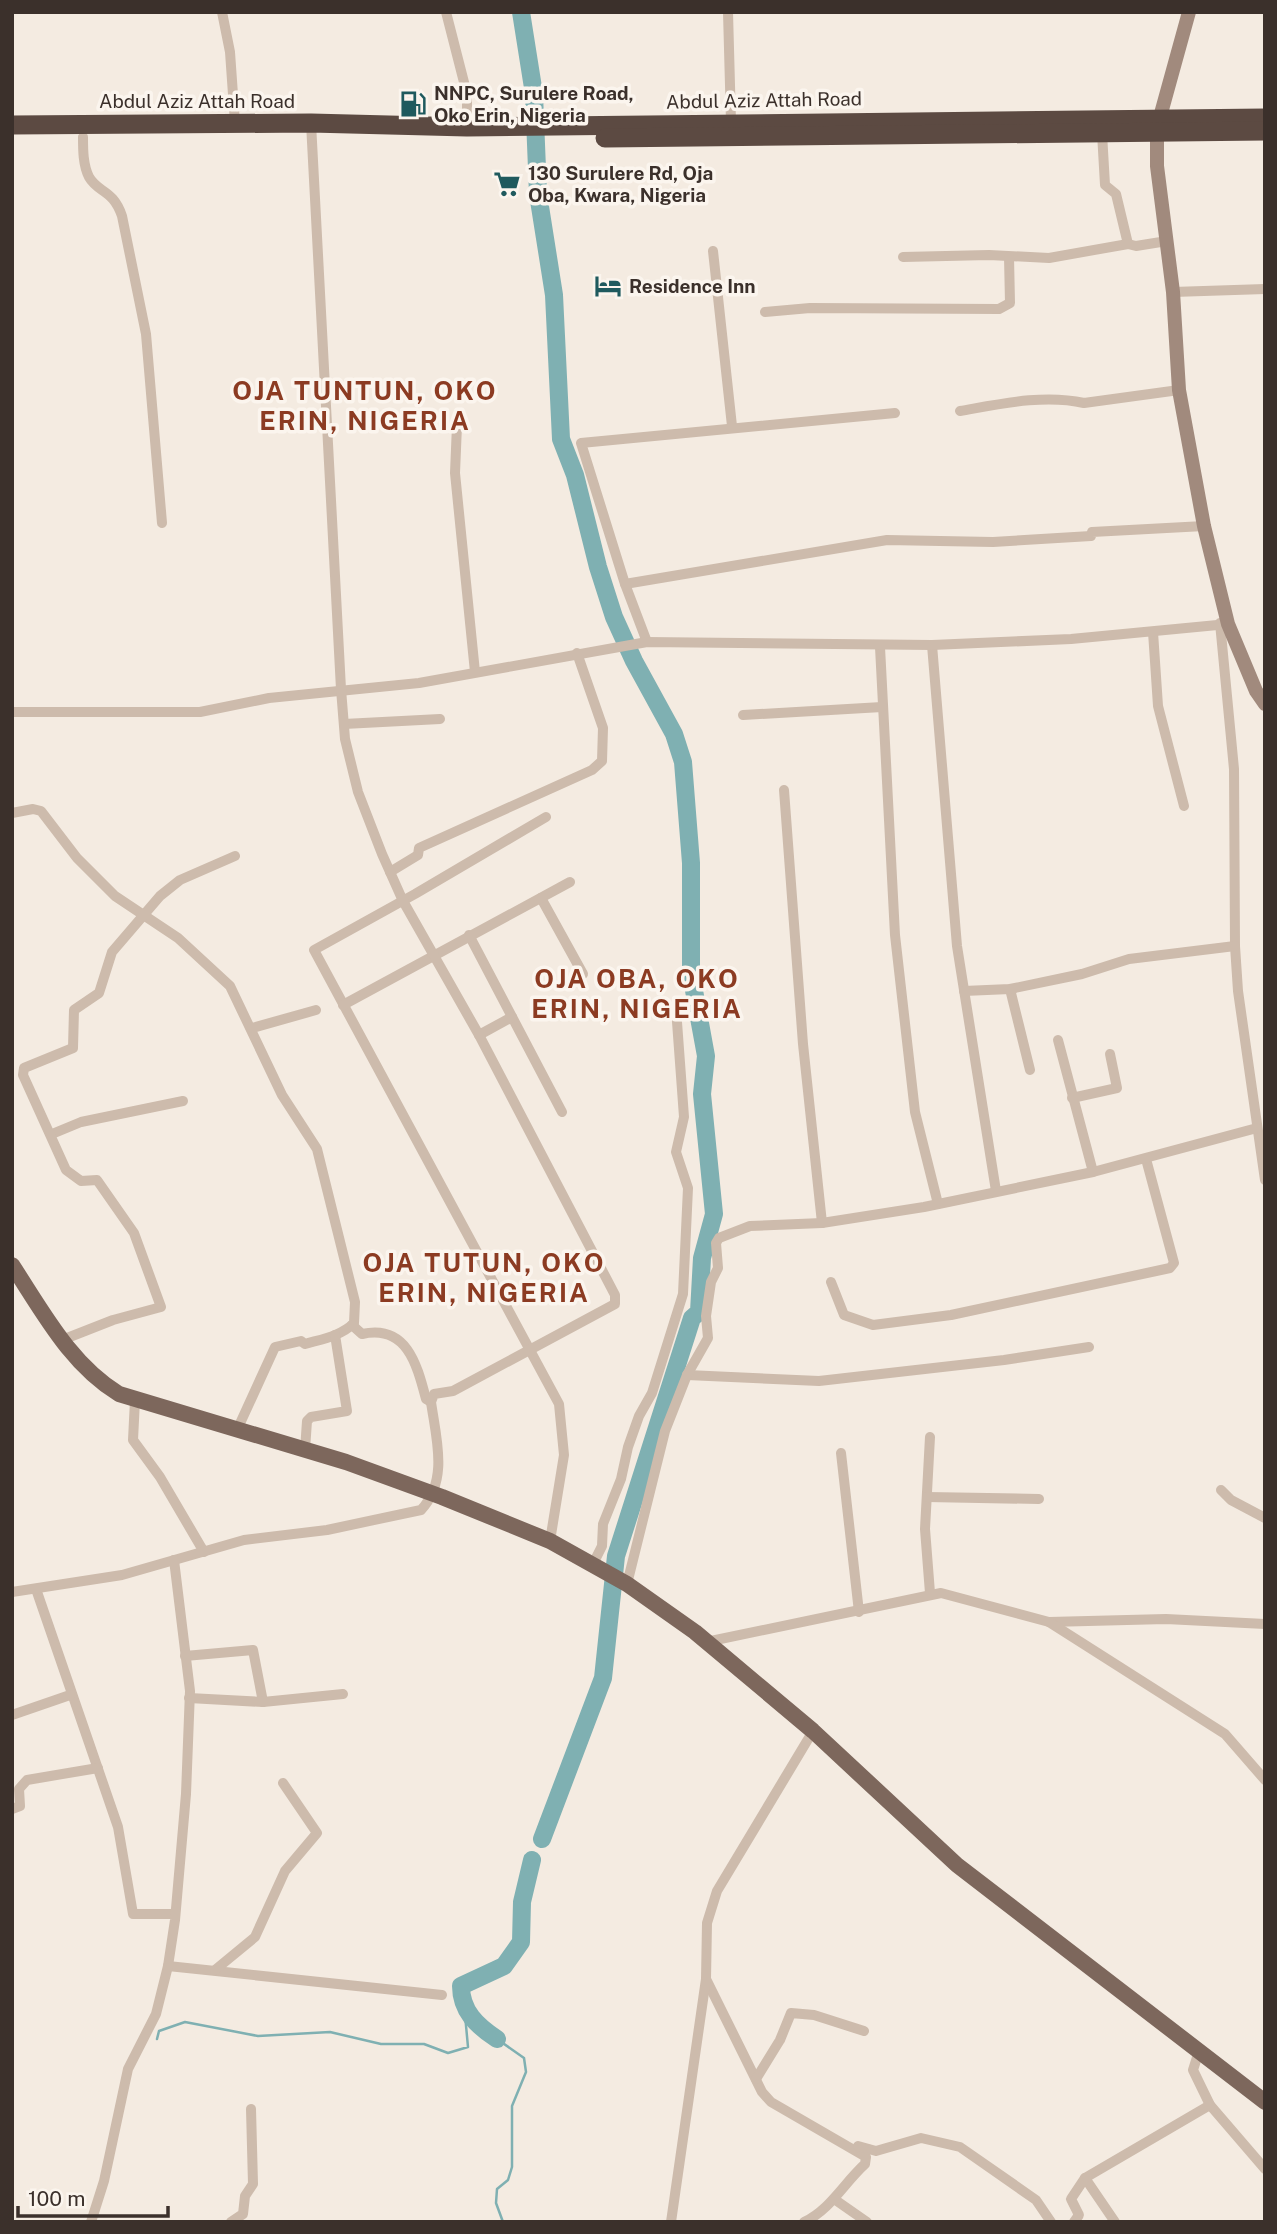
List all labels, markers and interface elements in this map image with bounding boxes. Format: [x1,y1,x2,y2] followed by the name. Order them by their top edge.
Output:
[434,82,634,126] place label: NNPC, Surulere Road, Oko Erin, Nigeria
[666,87,862,113] street label: Abdul Aziz Attah Road
[398,89,428,119] fuel station icon: NNPC, Surulere Road, Oko Erin, Nigeria
[99,90,295,112] street label: Abdul Aziz Attah Road
[528,162,713,206] place label: 130 Surulere Rd, Oja Oba, Kwara, Nigeria
[492,169,522,199] supermarket icon: 130 Surulere Rd, Oja Oba, Kwara, Nigeria
[593,271,623,301] hotel icon: Residence Inn
[629,275,756,297] place label: Residence Inn
[232,375,498,436] district label: OJA TUNTUN, OKO ERIN, NIGERIA
[531,963,743,1024] district label: OJA OBA, OKO ERIN, NIGERIA
[363,1247,605,1308] district label: OJA TUTUN, OKO ERIN, NIGERIA
[18,2174,168,2218] scale bar
[28,2186,85,2211] text: 100 m

